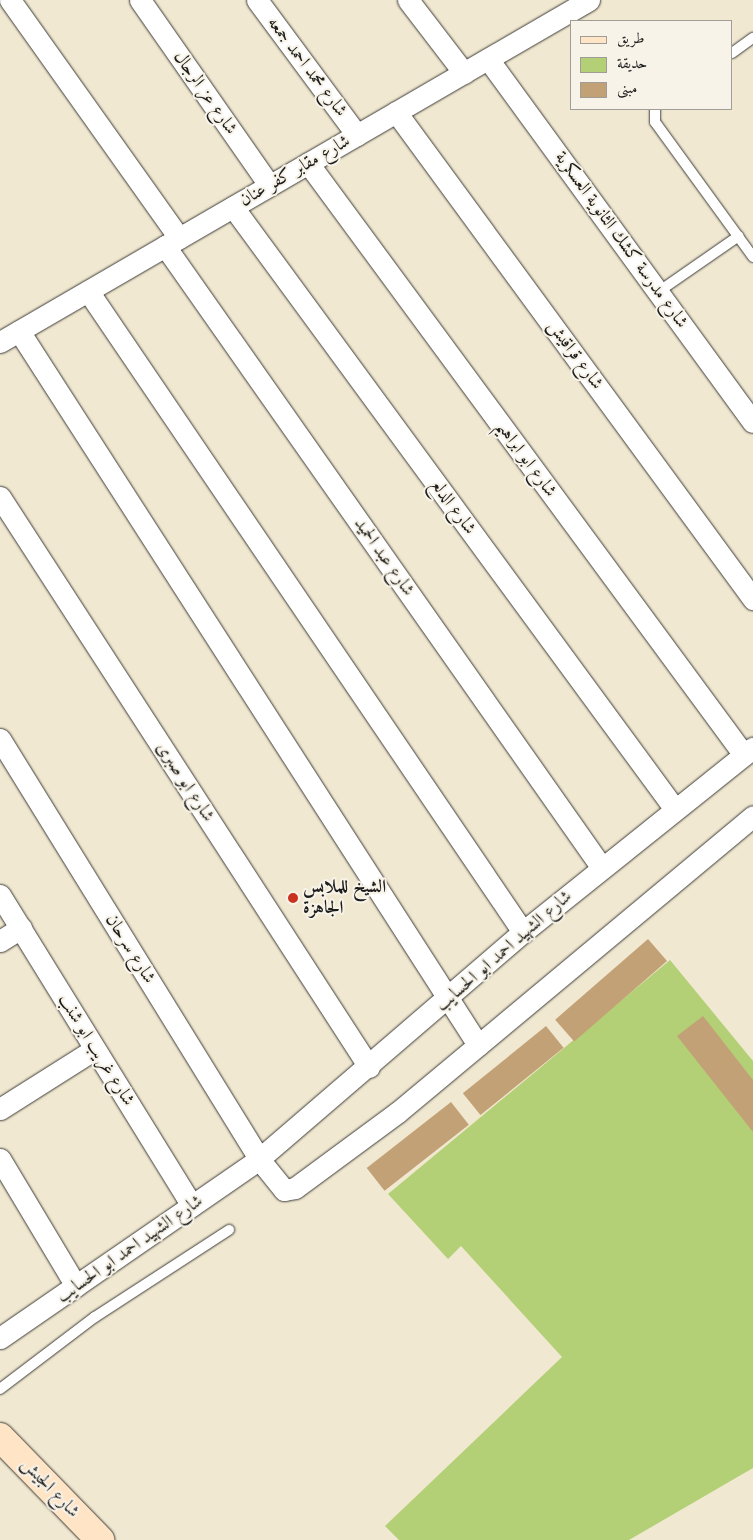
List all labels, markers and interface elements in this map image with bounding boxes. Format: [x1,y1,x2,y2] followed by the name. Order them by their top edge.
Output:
[262,13,352,121] street label: شارع محمد احمد جمعه
[570,20,733,110] legend
[617,28,644,48] text: طريق
[168,47,242,139] street label: شارع عز الرجال
[617,53,647,73] text: حديقة
[617,78,637,98] text: مبنى
[236,131,354,211] street label: شارع مقابر كفر عنان
[550,147,692,333] street label: شارع مدرسة كشك الثانوية العسكرية
[543,316,607,394] street label: شارع قراقيش
[491,417,561,501] street label: شارع ابو ابراهيم
[426,475,480,539] street label: شارع الدلع
[349,514,419,600] street label: شارع عبد الحميد
[151,738,219,826] street label: شارع ابو صبرى
[303,877,386,920] place label: الشيخ للملابس الجاهزة
[431,886,577,1016] street label: شارع الشهيد احمد ابو الحسايب
[287,892,299,904] marker: الشيخ للملابس الجاهزة
[100,910,160,988] street label: شارع سرحان
[53,990,139,1110] street label: شارع غريب ابو شنب
[53,1190,207,1308] street label: شارع الشهيد احمد ابو الحسايب
[16,1453,84,1523] street label: شارع الجيش

